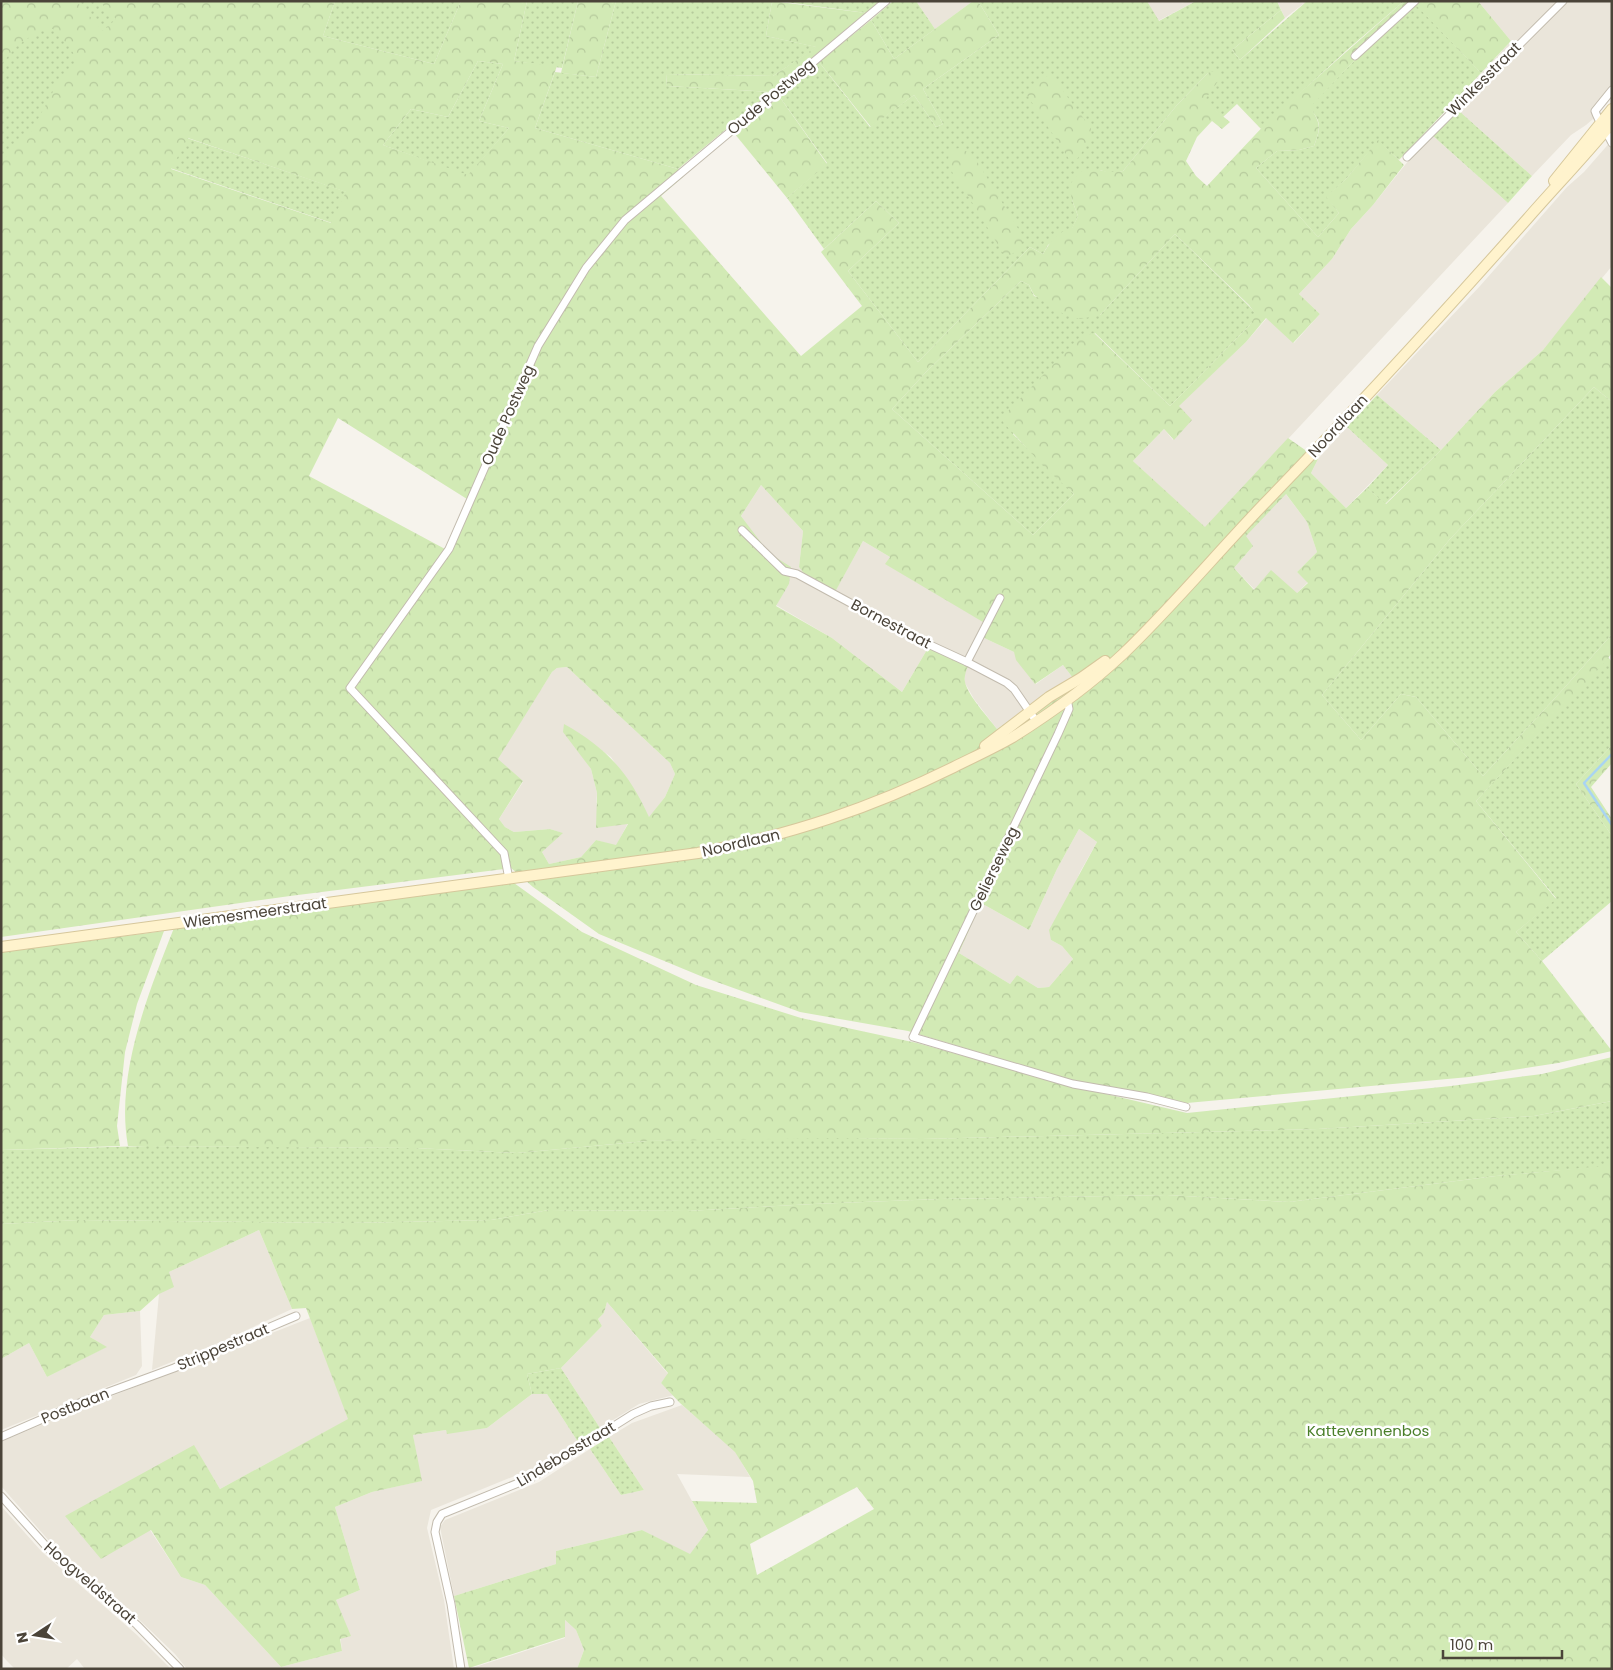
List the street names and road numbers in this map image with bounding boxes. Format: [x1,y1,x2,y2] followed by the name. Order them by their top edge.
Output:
[1442,37,1526,121] street label: Winkesstraat
[723,54,819,139] street label: Oude Postweg
[476,361,539,468] street label: Oude Postweg
[1303,390,1372,462] street label: Noordlaan
[847,594,935,653] street label: Bornestraat
[700,823,782,862] street label: Noordlaan
[964,823,1023,915] street label: Gelierseweg
[182,892,328,933] street label: Wiemesmeerstraat
[174,1318,272,1375] street label: Strippestraat
[38,1382,112,1429] street label: Postbaan
[513,1416,619,1491] street label: Lindebosstraat
[40,1537,141,1629] street label: Hoogveldstraat

